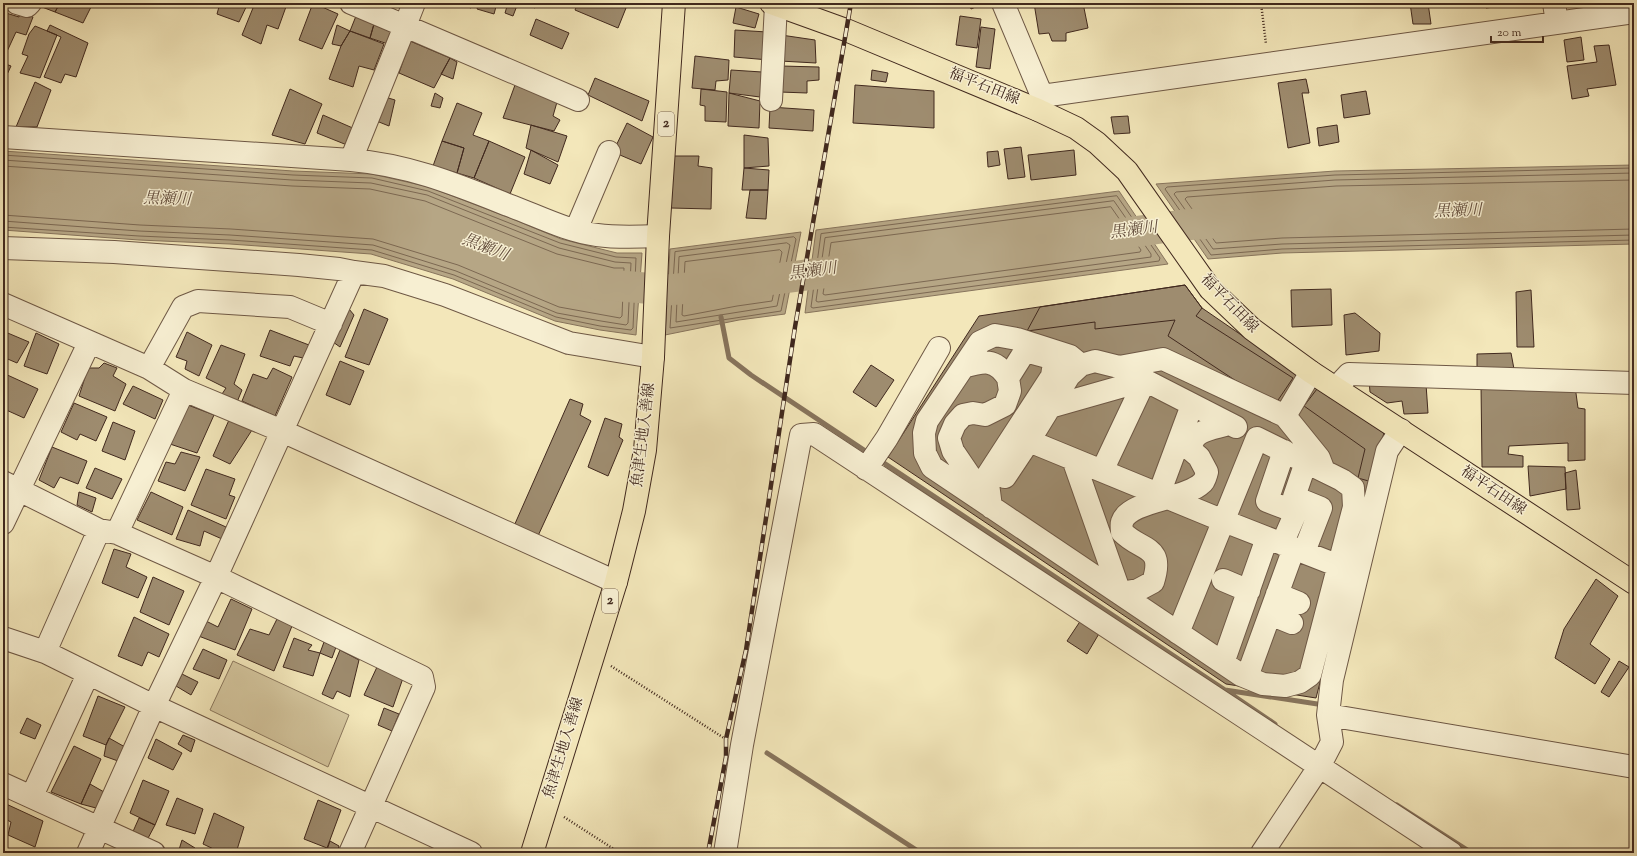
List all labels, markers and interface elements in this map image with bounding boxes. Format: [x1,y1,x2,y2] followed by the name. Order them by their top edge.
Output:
[1491,18,1543,44] scale bar
[1497,24,1522,42] text: 20 m
[945,63,1023,111] street label: 福平石田線
[658,112,674,136] road number: 2
[143,188,193,212] water label: 黒瀬川
[1434,200,1484,224] water label: 黒瀬川
[1109,216,1161,245] water label: 黒瀬川
[458,229,513,268] water label: 黒瀬川
[788,257,840,286] water label: 黒瀬川
[1195,270,1263,338] street label: 福平石田線
[627,382,661,488] street label: 魚津生地入善線
[1456,461,1530,521] street label: 福平石田線
[602,589,618,613] road number: 2
[539,695,589,801] street label: 魚津生地入善線

